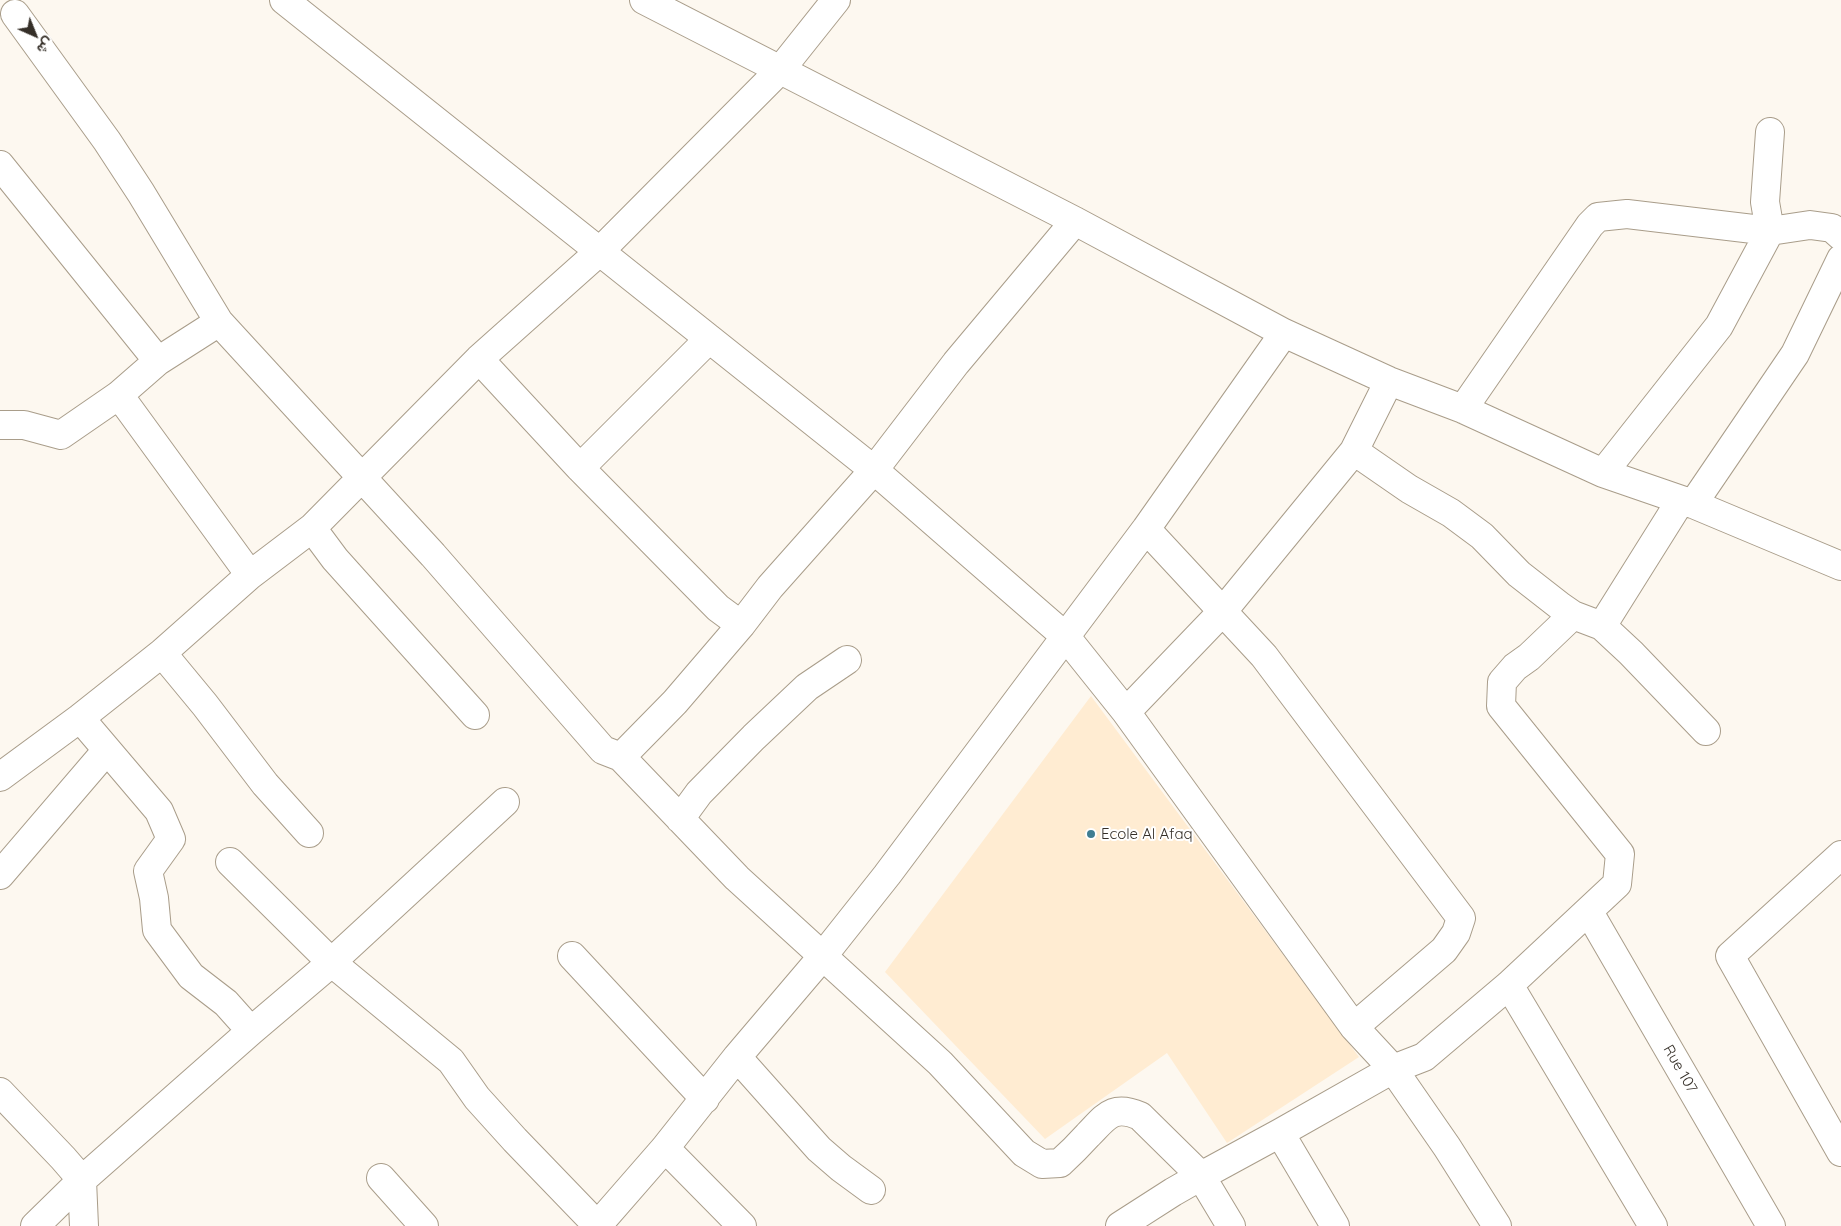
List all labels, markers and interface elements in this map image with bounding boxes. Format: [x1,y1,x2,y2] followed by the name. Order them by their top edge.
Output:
[10,10,60,60] north arrow
[33,33,58,58] text: ش
[1101,825,1193,843] place label: Ecole Al Afaq
[1085,828,1097,840] marker: Ecole Al Afaq
[1659,1042,1701,1096] street label: Rue 107

